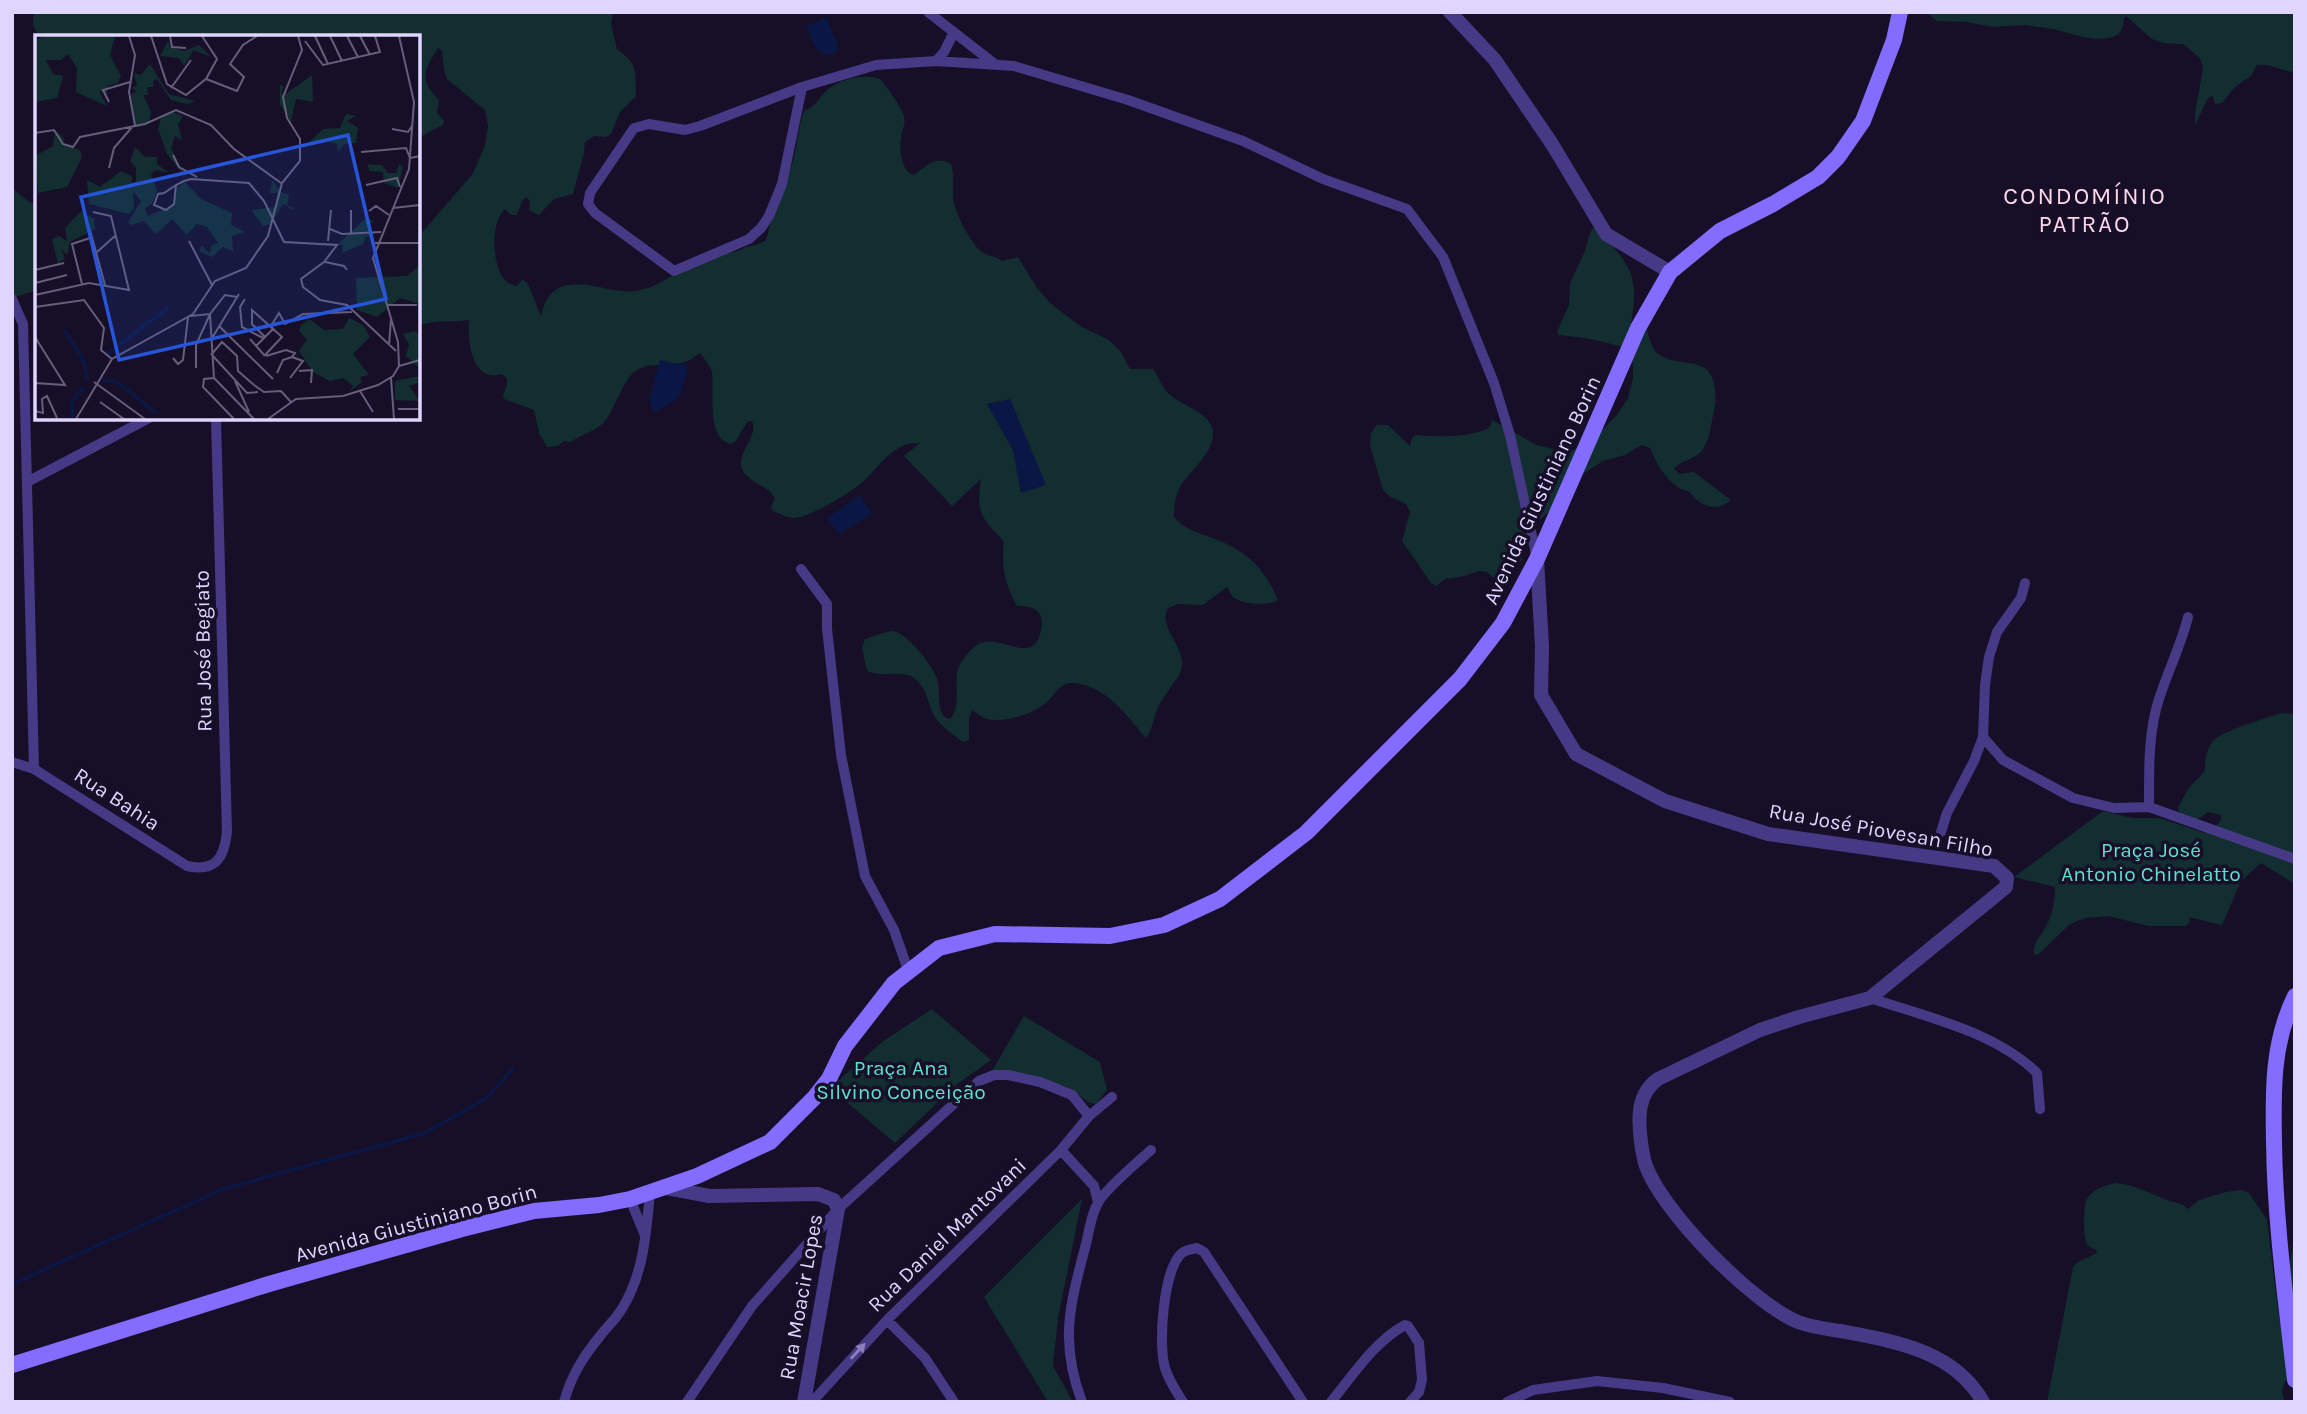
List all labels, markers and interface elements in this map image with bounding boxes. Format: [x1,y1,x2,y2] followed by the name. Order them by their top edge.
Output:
[35,35,420,420] inset map
[2003,181,2167,238] district label: CONDOMÍNIO PATRÃO
[1478,372,1606,608] street label: Avenida Giustiniano Borin
[190,570,216,732] street label: Rua José Begiato
[70,762,164,836] street label: Rua Bahia
[1767,798,1995,862] street label: Rua José Piovesan Filho
[2061,838,2241,886] park label: Praça José Antonio Chinelatto
[816,1056,986,1104] park label: Praça Ana Silvino Conceição
[863,1153,1031,1317] street label: Rua Daniel Mantovani
[293,1179,539,1267] street label: Avenida Giustiniano Borin
[775,1212,827,1382] street label: Rua Moacir Lopes
[849,1343,865,1360] one-way arrow

